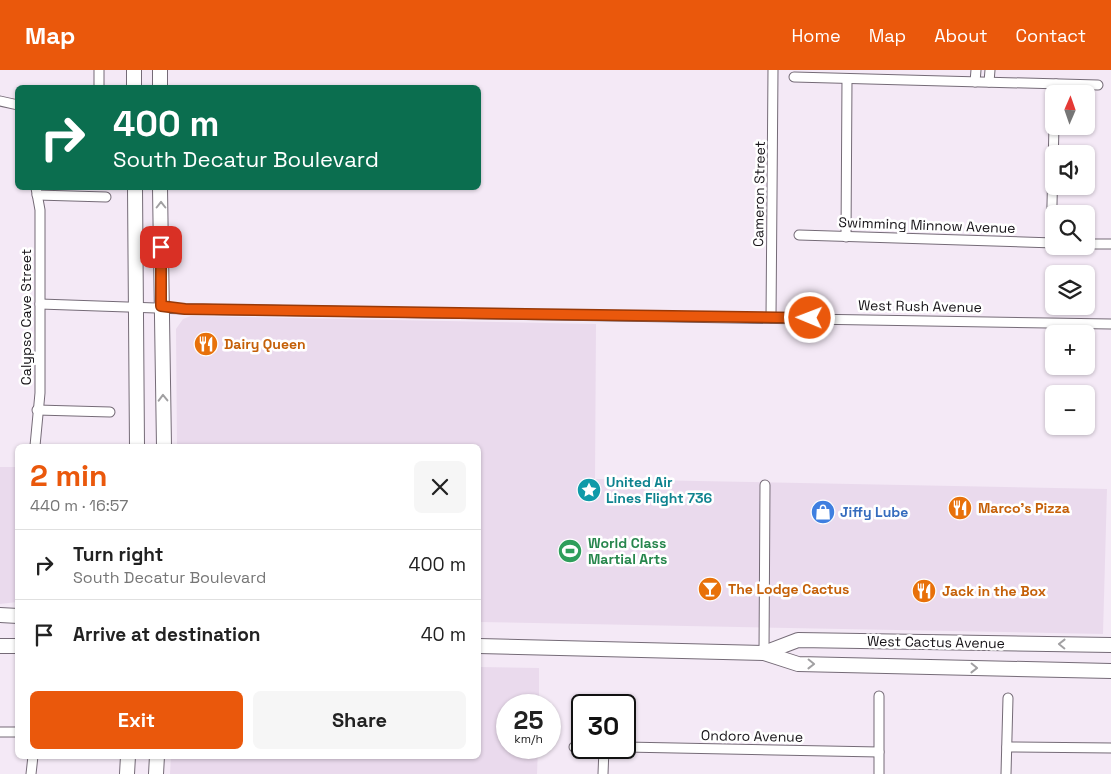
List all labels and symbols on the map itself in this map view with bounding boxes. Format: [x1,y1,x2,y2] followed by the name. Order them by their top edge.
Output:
[1045,85,1095,135] north arrow
[749,141,769,247] street label: Cameron Street
[155,201,166,209] one-way arrow
[838,213,1016,237] street label: Swimming Minnow Avenue
[140,226,182,268] pin
[17,249,35,385] street label: Calypso Cave Street
[783,291,835,343] position arrow
[858,296,982,316] street label: West Rush Avenue
[193,331,219,357] restaurant icon: Dairy Queen
[224,335,306,353] place label: Dairy Queen
[158,393,169,401] one-way arrow
[606,473,712,507] place label: United Air Lines Flight 736
[576,477,602,503] place icon: United Air Lines Flight 736
[947,495,973,521] restaurant icon: Marco's Pizza
[810,499,836,525] shop icon: Jiffy Lube
[978,499,1070,517] place label: Marco's Pizza
[840,503,908,521] place label: Jiffy Lube
[588,534,667,568] place label: World Class Martial Arts
[557,538,583,564] sports icon: World Class Martial Arts
[697,576,723,602] bar icon: The Lodge Cactus
[911,578,937,604] restaurant icon: Jack in the Box
[728,580,849,598] place label: The Lodge Cactus
[942,582,1046,600] place label: Jack in the Box
[867,632,1005,652] street label: West Cactus Avenue
[1058,639,1066,649] one-way arrow
[808,659,816,670] one-way arrow
[970,663,978,673] one-way arrow
[571,694,636,759] speed limit sign: 30
[701,726,803,746] street label: Ondoro Avenue

